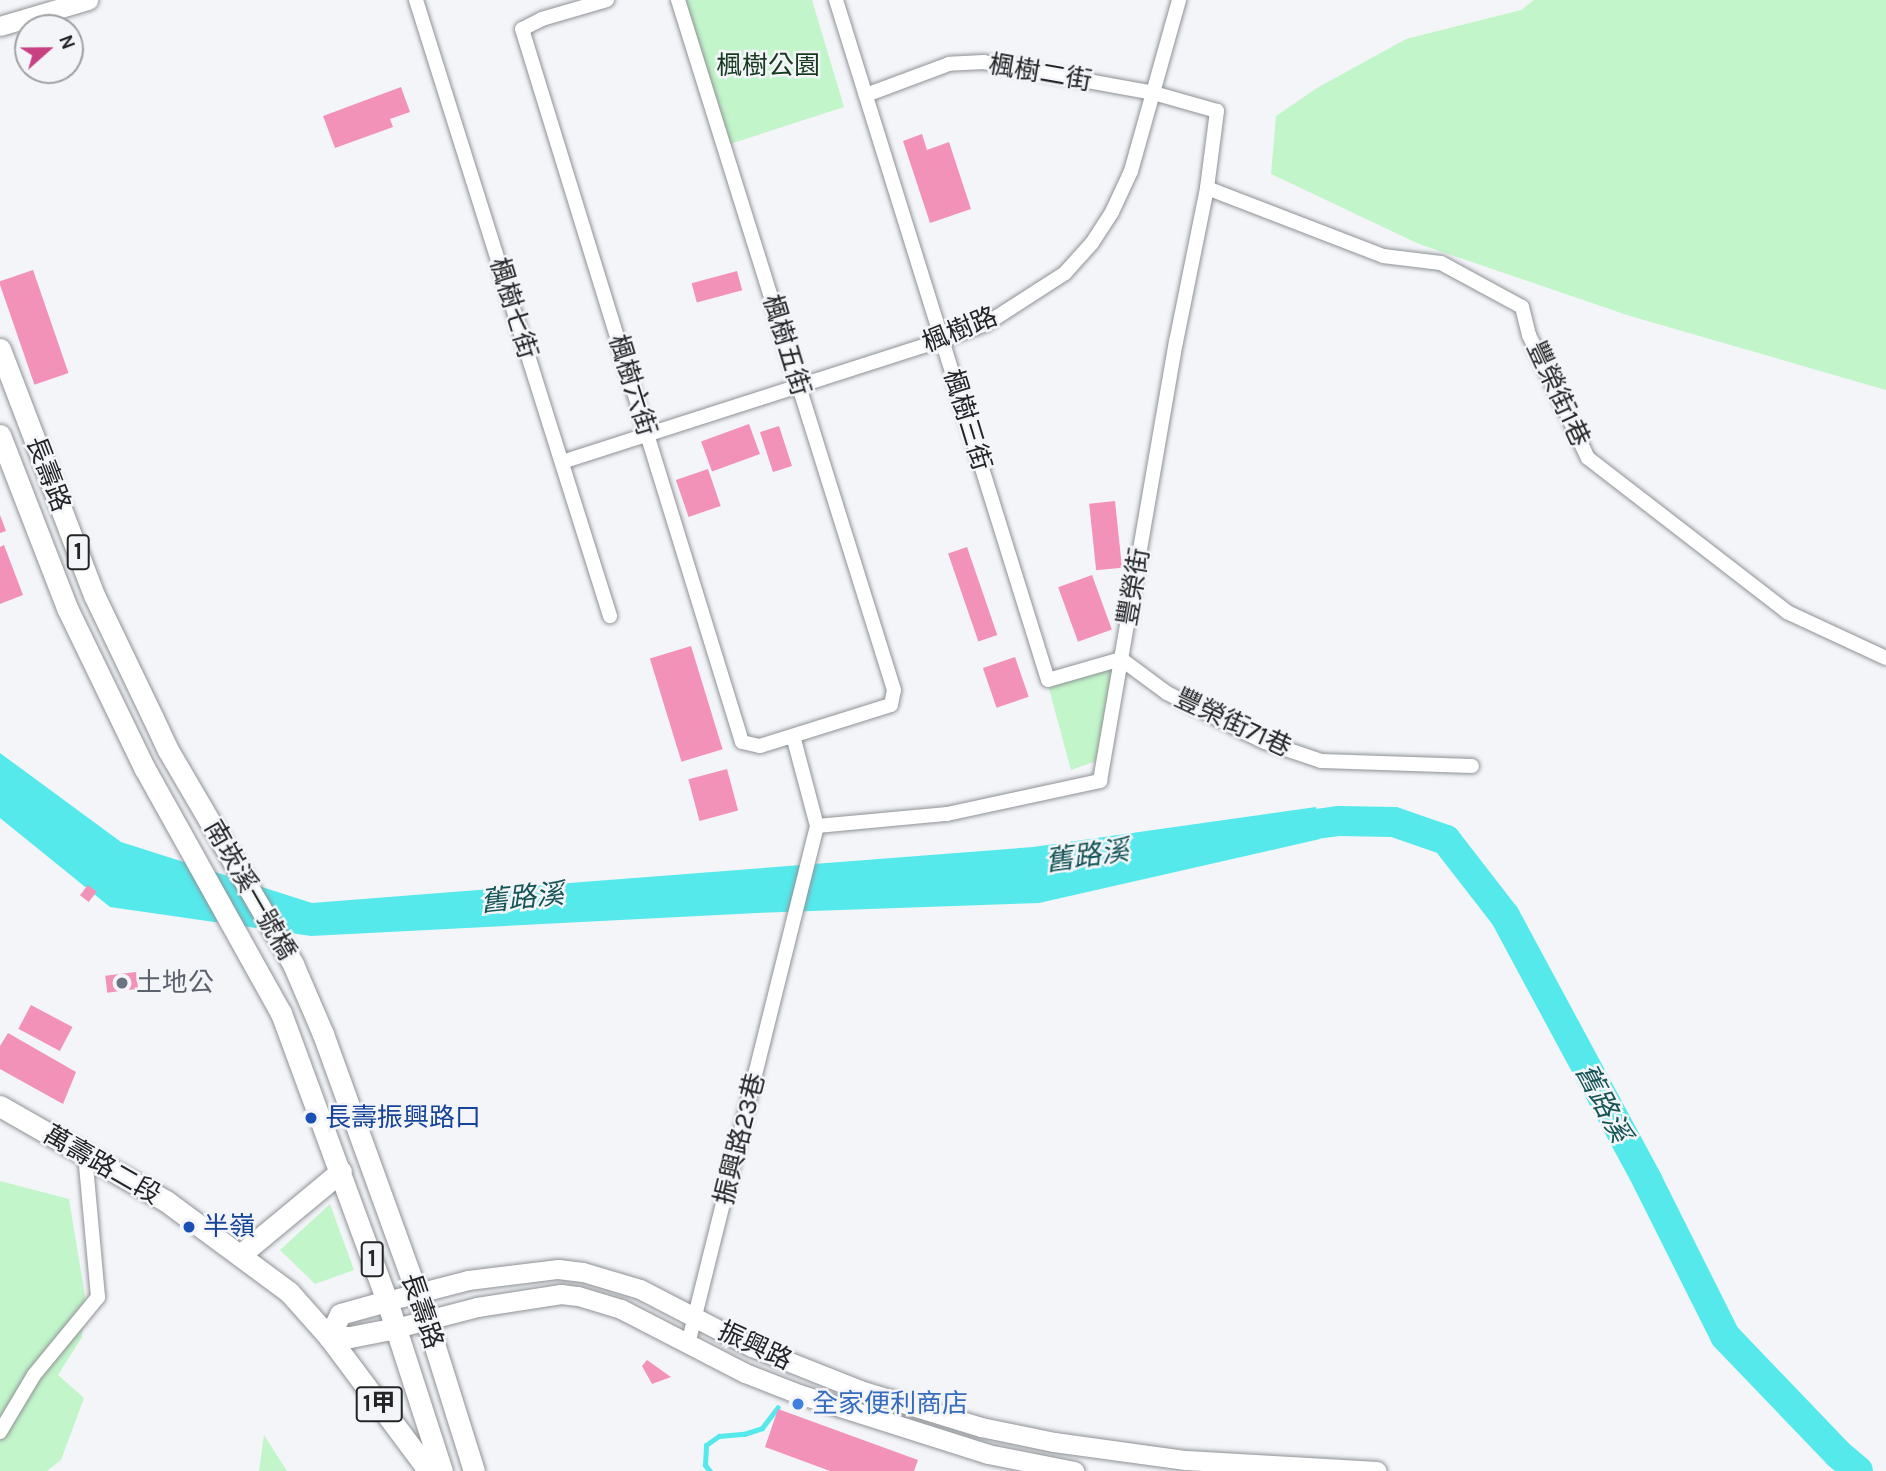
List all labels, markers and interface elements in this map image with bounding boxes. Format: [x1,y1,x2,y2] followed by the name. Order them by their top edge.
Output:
[14,14,84,84] north arrow
[54,32,79,52] text: N
[986,49,1094,97] street label: 楓樹二街
[716,50,820,82] park label: 楓樹公園
[483,254,543,362] street label: 楓樹七街
[756,291,816,399] street label: 楓樹五街
[918,301,1002,359] street label: 楓樹路
[602,331,662,439] street label: 楓樹六街
[1520,336,1596,452] street label: 豐榮街1巷
[937,366,997,474] street label: 楓樹三街
[19,432,77,516] street label: 長壽路
[66,532,90,572] road number: 1
[1112,546,1156,628] street label: 豐榮街
[1170,682,1296,764] street label: 豐榮街71巷
[197,815,303,965] street label: 南崁溪一號橋
[1043,834,1131,878] water label: 舊路溪
[478,877,566,919] water label: 舊路溪
[136,967,214,999] place label: 土地公
[114,975,130,991] marker: 土地公
[1568,1058,1638,1148] water label: 舊路溪
[709,1070,771,1208] street label: 振興路23巷
[325,1102,481,1134] place label: 長壽振興路口
[303,1110,319,1126] marker: 長壽振興路口
[38,1119,166,1211] street label: 萬壽路二段
[203,1211,255,1243] place label: 半嶺
[181,1219,197,1235] marker: 半嶺
[360,1238,384,1280] road number: 1
[395,1269,449,1353] street label: 長壽路
[713,1315,797,1377] street label: 振興路
[354,1384,404,1424] road number: 1甲
[812,1388,968,1420] place label: 全家便利商店
[790,1396,806,1412] marker: 全家便利商店

